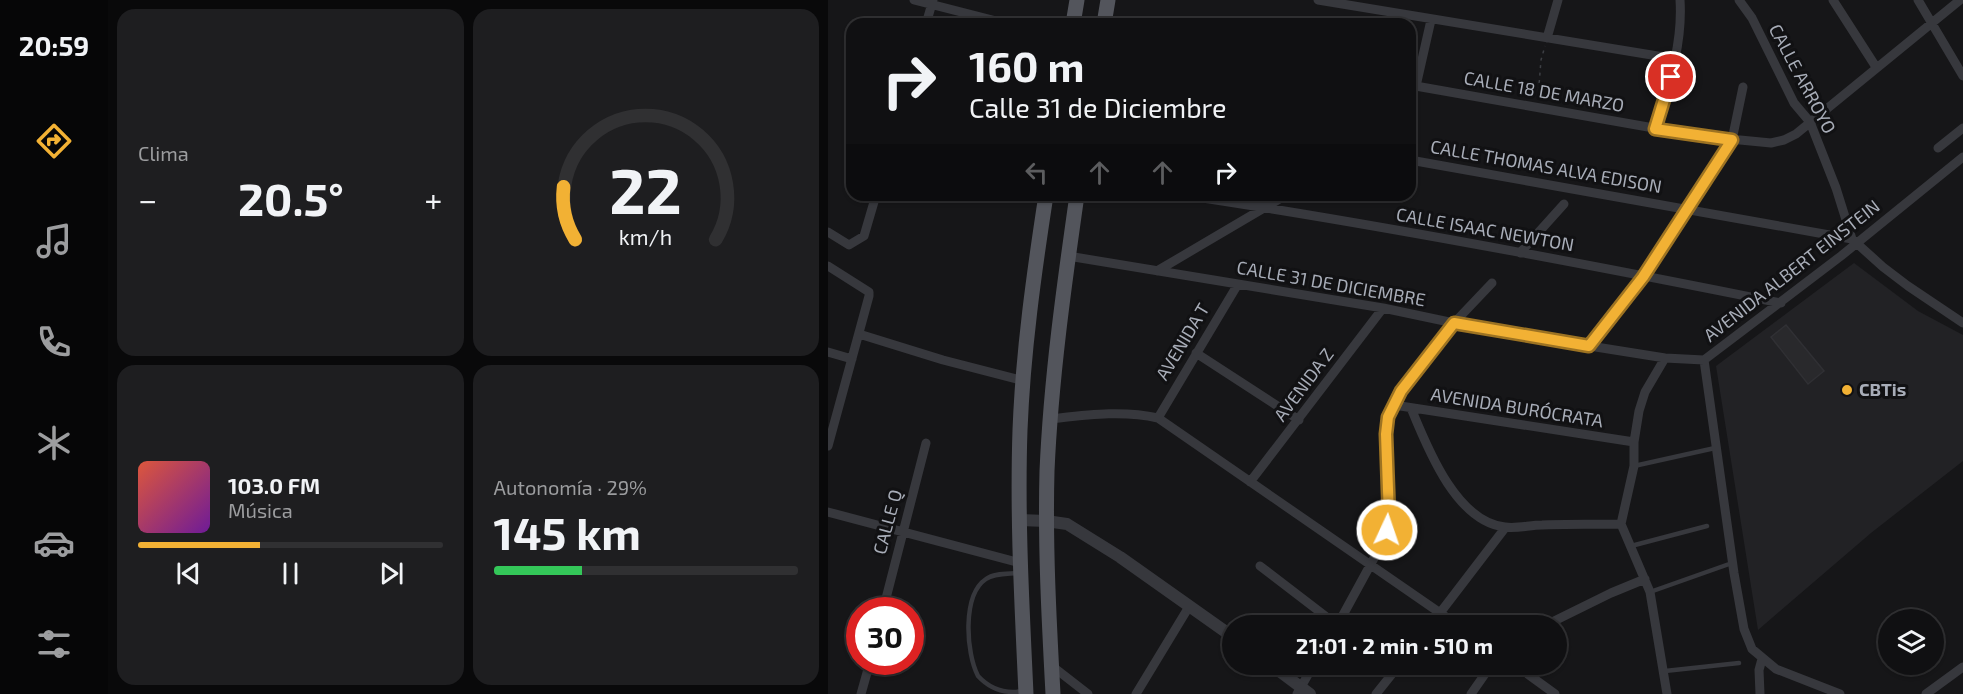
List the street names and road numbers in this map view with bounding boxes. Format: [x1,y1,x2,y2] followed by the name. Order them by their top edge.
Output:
[1765,20,1841,137] street label: CALLE ARROYO
[1462,66,1626,116] street label: CALLE 18 DE MARZO
[1429,135,1664,197] street label: CALLE THOMAS ALVA EDISON
[1699,195,1884,346] street label: AVENIDA ALBERT EINSTEIN
[1395,203,1576,255] street label: CALLE ISAAC NEWTON
[1235,256,1427,310] street label: CALLE 31 DE DICIEMBRE
[1151,299,1214,384] street label: AVENIDA T
[1269,343,1338,425] street label: AVENIDA Z
[1429,383,1606,432] street label: AVENIDA BURÓCRATA
[868,487,906,557] street label: CALLE Q

